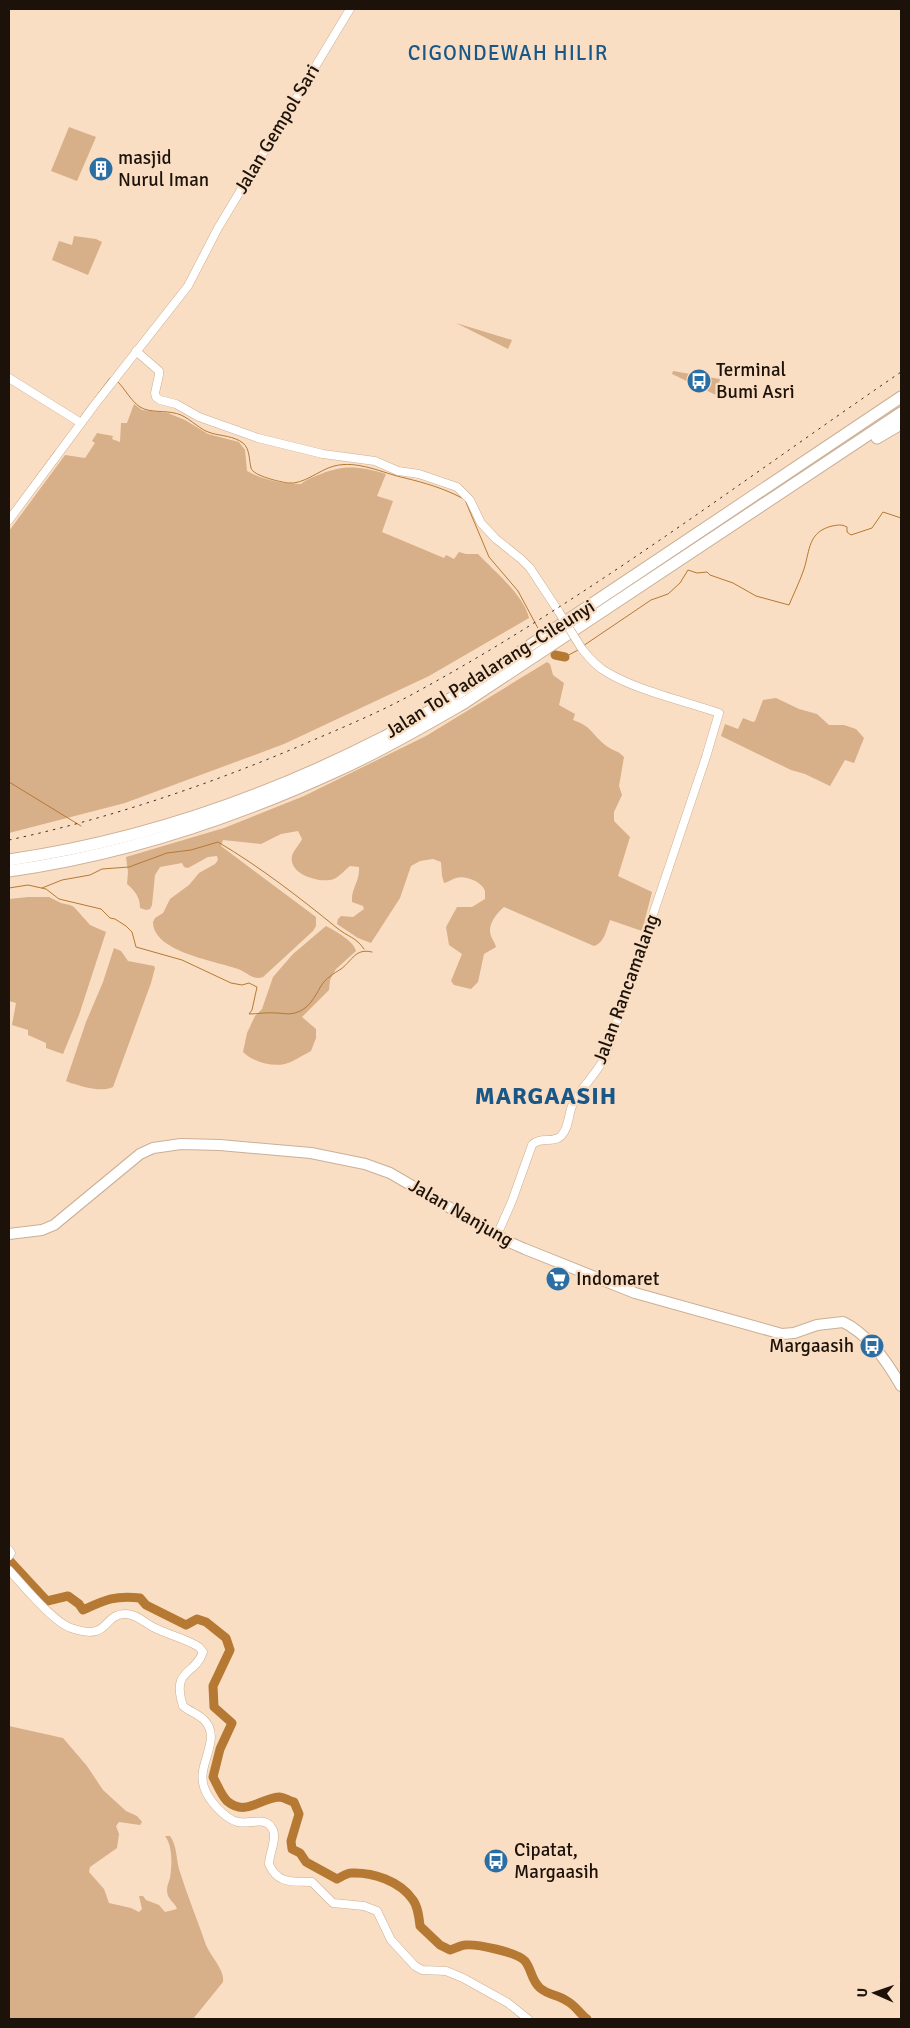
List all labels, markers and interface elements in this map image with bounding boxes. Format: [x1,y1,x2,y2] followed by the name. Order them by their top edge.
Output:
[408,40,608,66] district label: CIGONDEWAH HILIR
[229,60,325,198] street label: Jalan Gempol Sari
[118,146,209,192] place label: masjid Nurul Iman
[88,156,114,182] building icon: masjid Nurul Iman
[716,358,795,404] place label: Terminal Bumi Asri
[686,368,712,394] bus stop icon: Terminal Bumi Asri
[381,594,599,744] street label: Jalan Tol Padalarang–Cileunyi
[588,911,664,1067] street label: Jalan Rancamalang
[475,1081,617,1111] district label: MARGAASIH
[405,1174,517,1252] street label: Jalan Nanjung
[545,1266,571,1292] supermarket icon: Indomaret
[576,1267,660,1291] place label: Indomaret
[859,1333,885,1359] bus stop icon: Margaasih
[769,1334,854,1358] place label: Margaasih
[514,1838,599,1884] place label: Cipatat, Margaasih
[483,1848,509,1874] bus stop icon: Cipatat, Margaasih
[850,1968,900,2018] north arrow
[854,1988,871,1998] text: U

